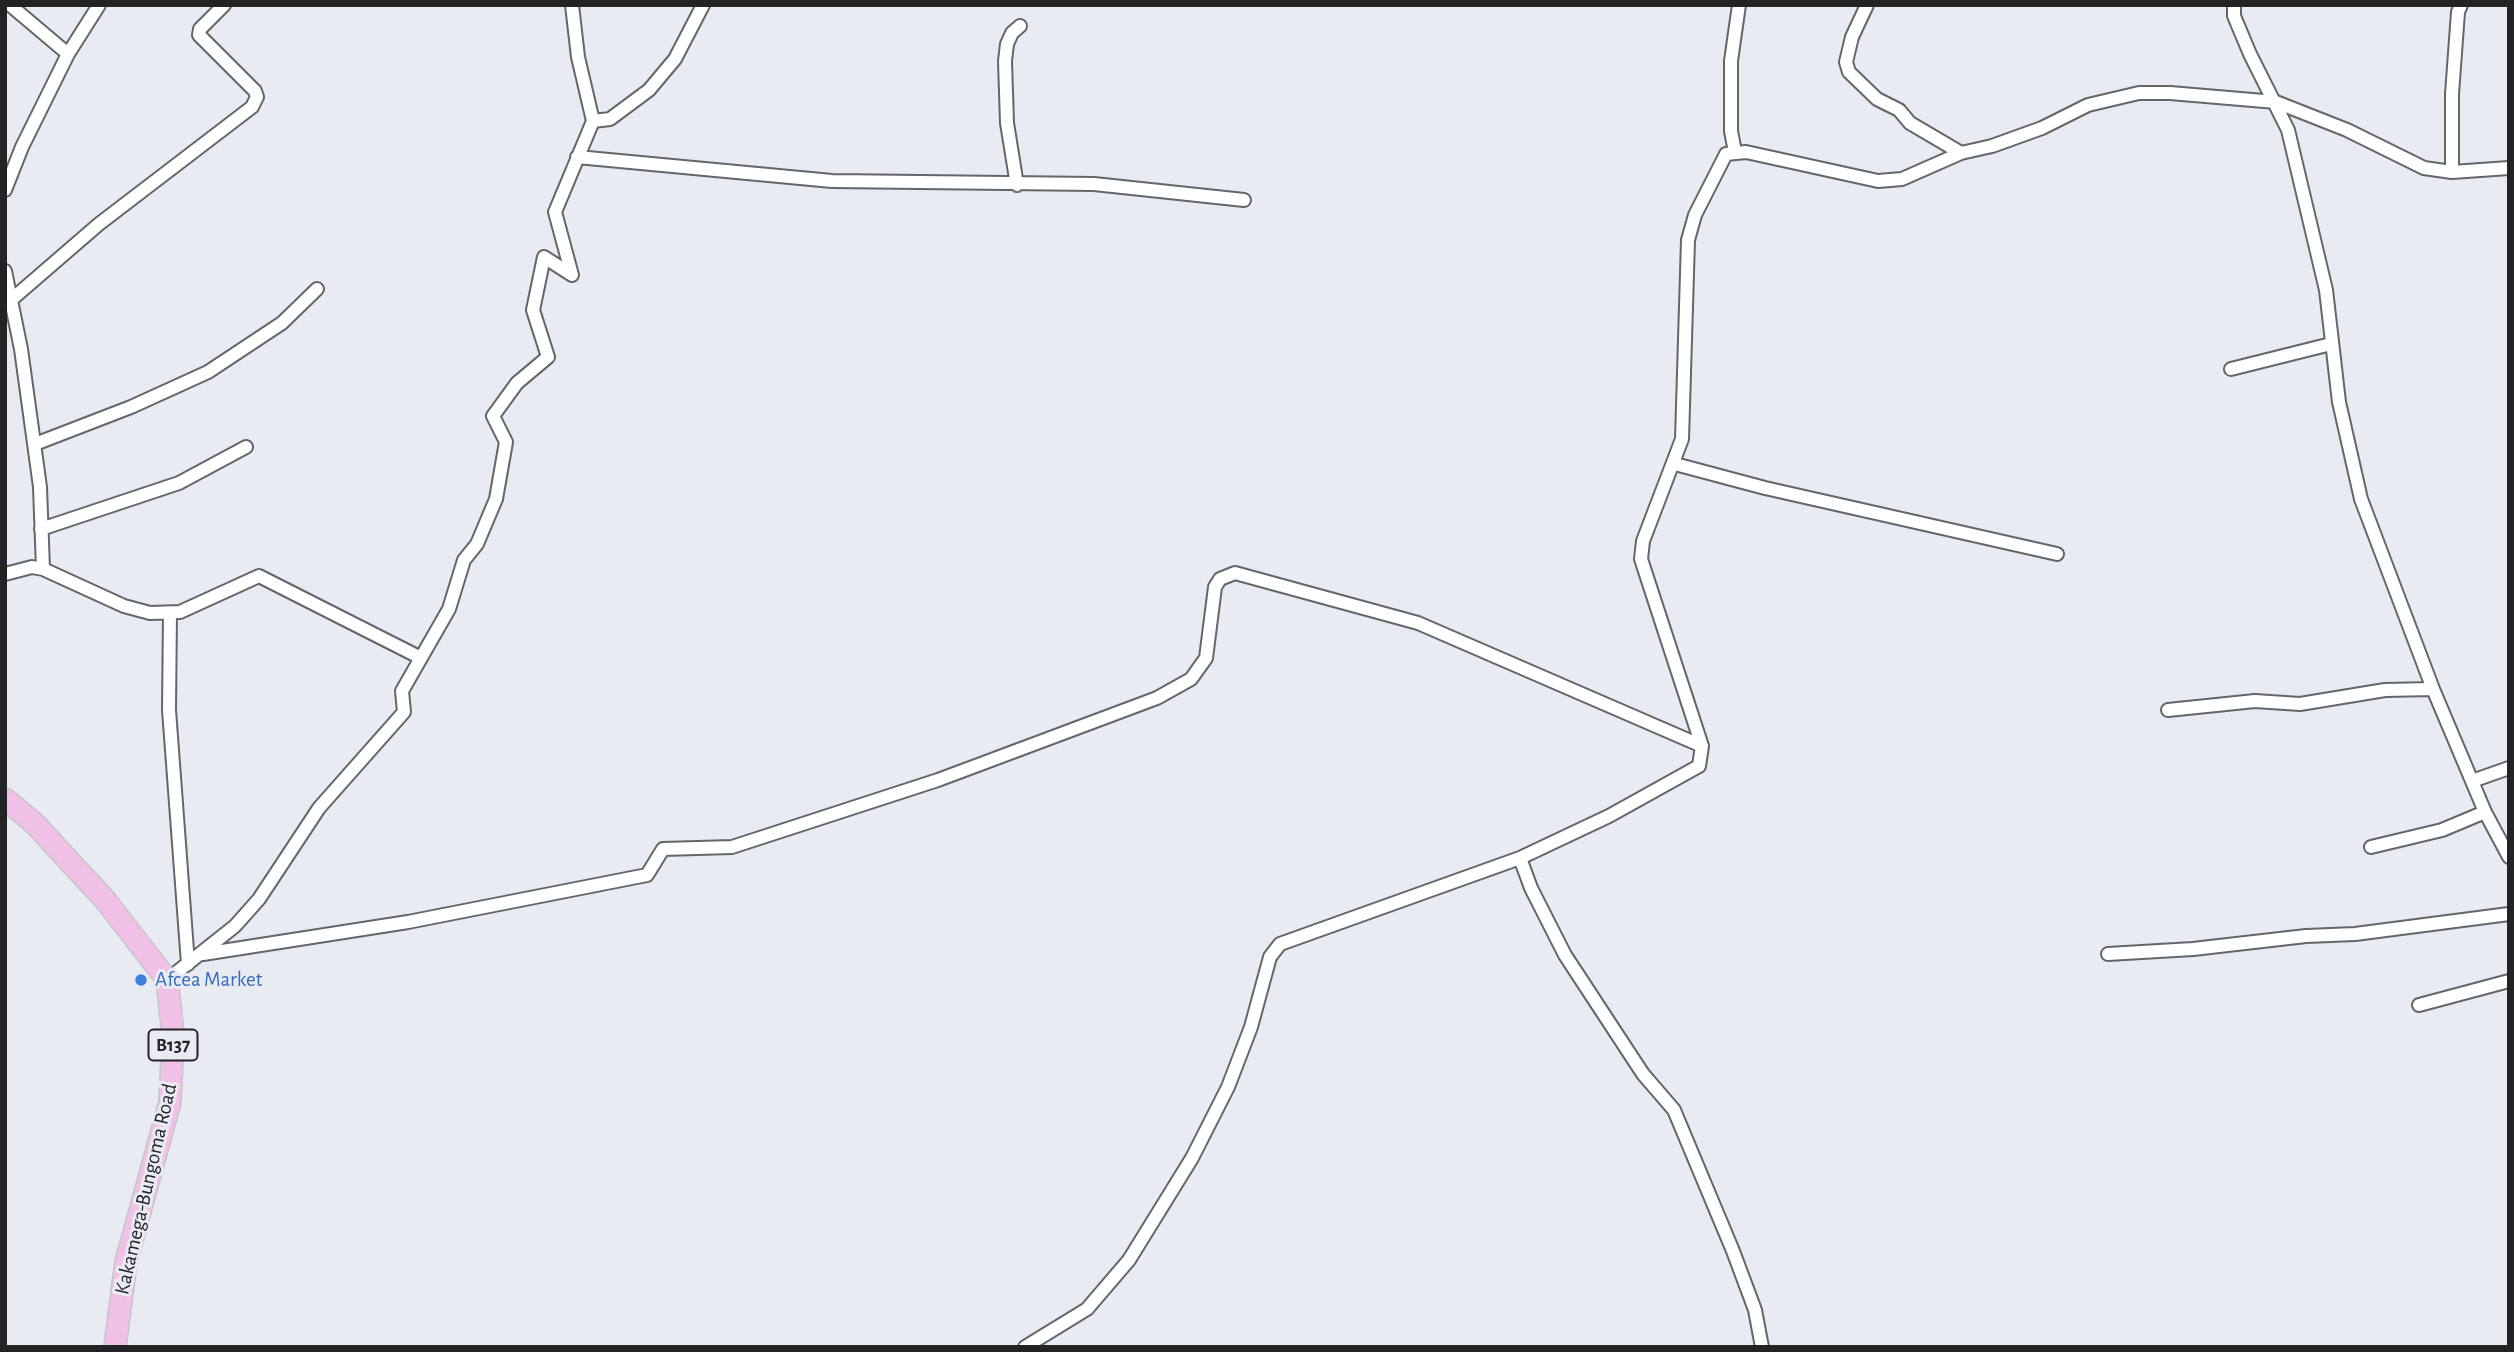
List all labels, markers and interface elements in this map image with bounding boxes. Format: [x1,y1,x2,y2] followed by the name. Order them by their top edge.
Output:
[155,967,262,993] place label: Afcea Market
[133,972,149,988] marker: Afcea Market
[148,1030,198,1060] road number: B137
[109,1081,183,1297] street label: Kakamega-Bungoma Road

